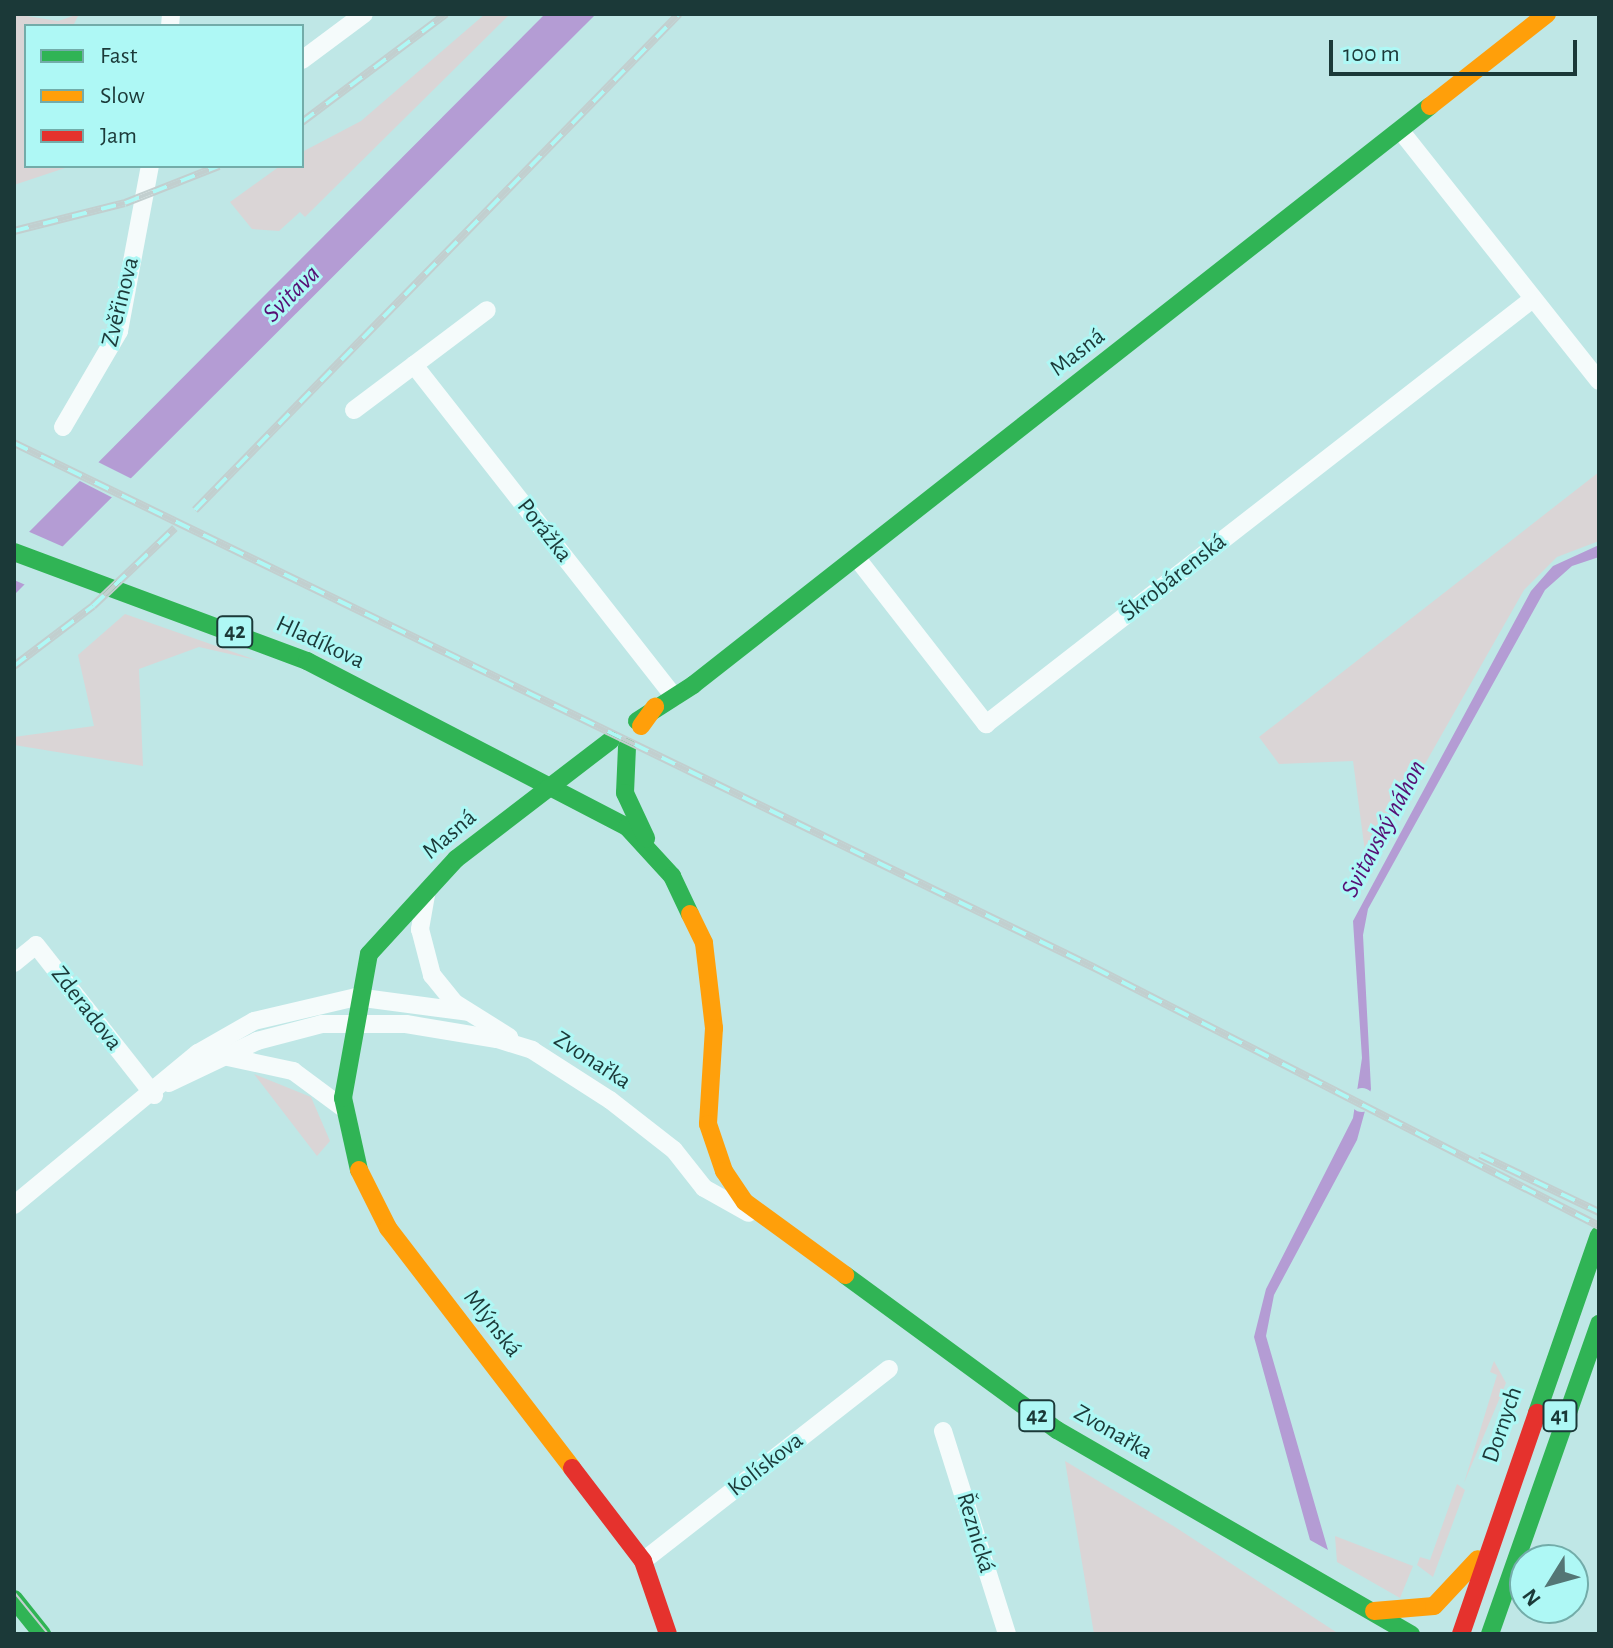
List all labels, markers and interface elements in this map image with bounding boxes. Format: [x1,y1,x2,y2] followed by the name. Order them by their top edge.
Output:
[24,24,304,168] legend
[1333,24,1581,74] scale bar
[1343,42,1400,66] text: 100 m
[100,44,137,68] text: Fast
[100,84,145,108] text: Slow
[100,124,137,148] text: Jam
[96,254,146,350] street label: Zvěřinova
[257,259,327,329] water label: Svitava
[1045,323,1111,383] street label: Masná
[510,493,578,569] street label: Porážka
[1115,528,1233,628] street label: Škrobárenská
[271,610,369,676] street label: Hladíkova
[215,614,255,650] road number: 42
[1335,755,1433,903] water label: Svitavský náhon
[417,804,483,866] street label: Masná
[44,961,128,1057] street label: Zderadova
[548,1025,636,1097] street label: Zvonařka
[457,1284,527,1364] street label: Mlýnská
[1477,1383,1529,1467] street label: Dornych
[1017,1398,1057,1434] road number: 42
[1542,1398,1578,1434] road number: 41
[1069,1399,1157,1467] street label: Zvonařka
[723,1427,809,1503] street label: Kolískova
[949,1489,1001,1577] street label: Řeznická
[1509,1544,1589,1624] north arrow
[1518,1585,1545,1610] text: N

